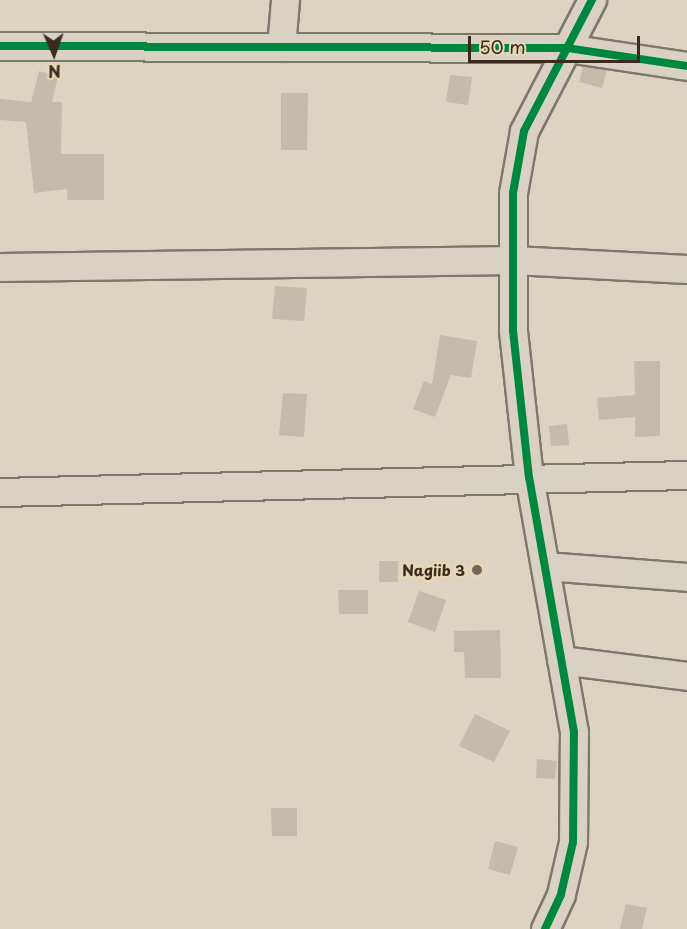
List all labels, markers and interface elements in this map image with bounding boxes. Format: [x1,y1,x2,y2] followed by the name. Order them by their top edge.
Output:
[24,24,84,84] north arrow
[471,24,644,62] scale bar
[479,33,526,60] text: 50 m
[48,60,61,84] text: N
[401,561,465,579] place label: Nagiib 3
[470,563,484,577] marker: Nagiib 3

